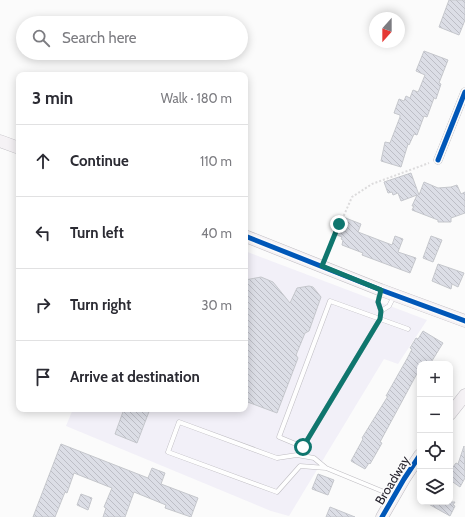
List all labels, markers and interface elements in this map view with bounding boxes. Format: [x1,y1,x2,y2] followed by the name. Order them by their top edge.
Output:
[369,12,405,48] north arrow
[16,16,248,60] search box
[30,27,52,49] icon: search
[62,29,137,47] text: Search here
[32,88,73,108] text: 3 min
[161,90,232,106] text: Walk · 180 m
[32,150,54,172] icon: ahead
[70,152,129,170] text: Continue
[200,153,232,169] text: 110 m
[330,215,348,233] route end
[32,222,54,244] icon: left
[70,224,124,242] text: Turn left
[201,225,232,241] text: 40 m
[32,294,54,316] icon: right
[70,296,131,314] text: Turn right
[202,297,232,313] text: 30 m
[417,361,453,505] map controls
[417,361,453,397] button: +
[32,366,54,388] icon: arrive
[70,368,200,386] text: Arrive at destination
[417,397,453,433] button: −
[417,433,453,469] button: locate
[294,438,312,456] route start
[371,452,413,507] street label: Broadway
[417,469,453,505] button: layers

